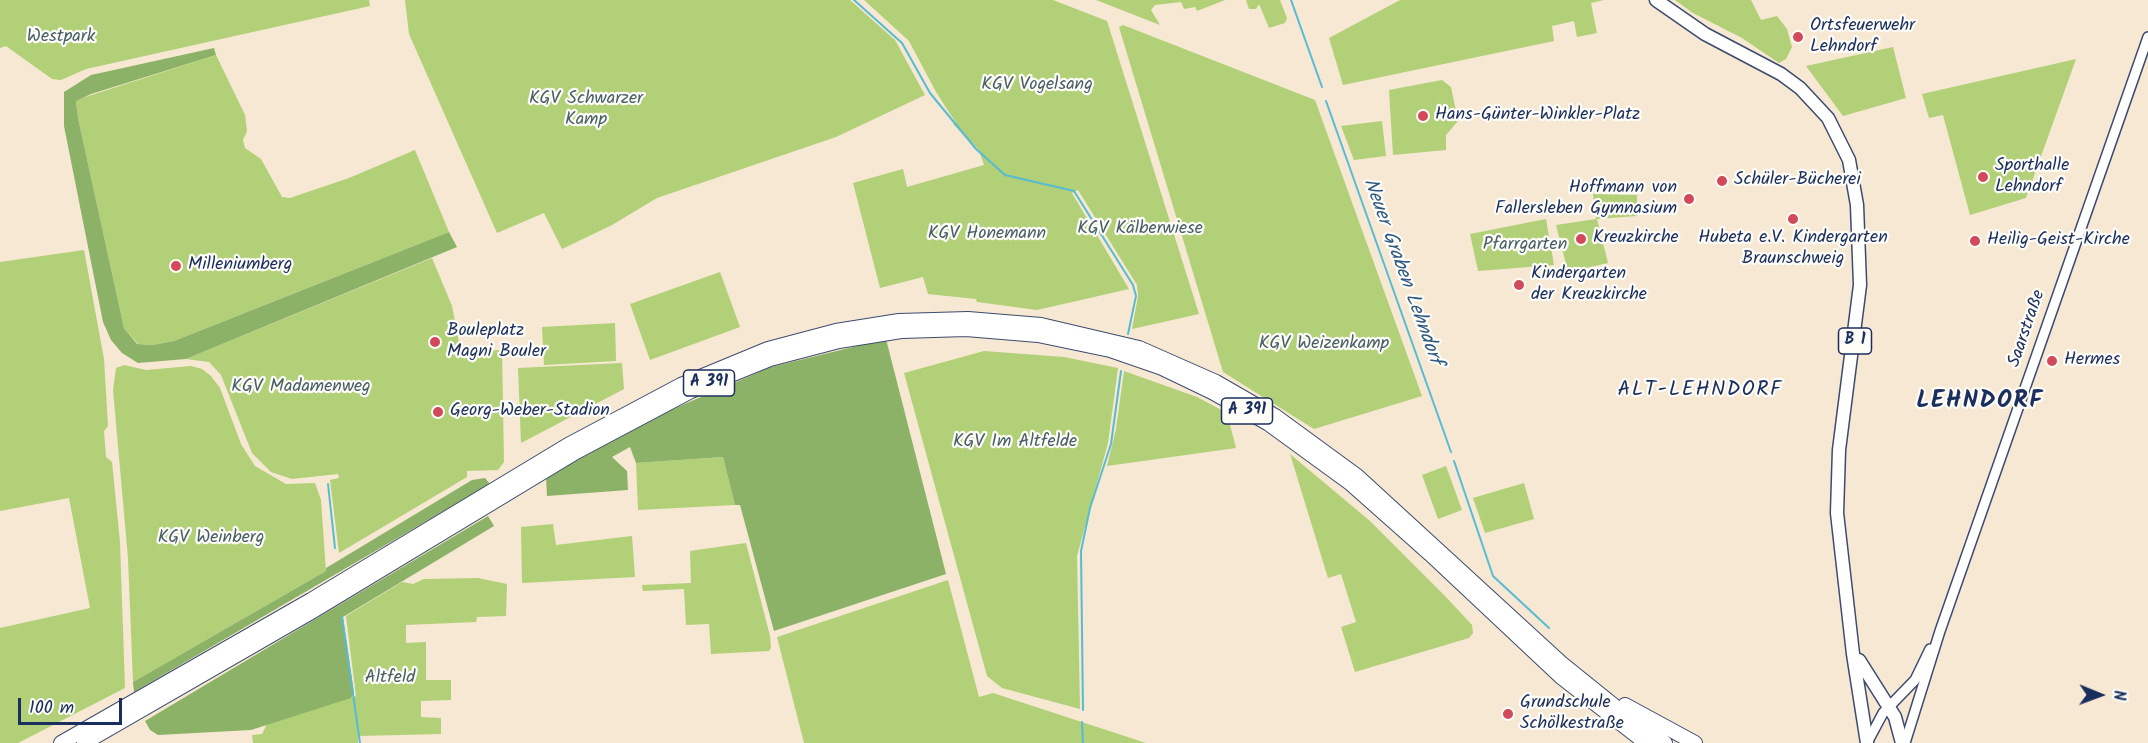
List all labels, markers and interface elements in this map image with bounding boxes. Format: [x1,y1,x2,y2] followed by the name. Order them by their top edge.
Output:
[1810,16,1915,58] place label: Ortsfeuerwehr Lehndorf
[27,27,95,49] park label: Westpark
[1791,30,1805,44] marker: Ortsfeuerwehr Lehndorf
[981,75,1093,97] park label: KGV Vogelsang
[529,89,643,132] park label: KGV Schwarzer Kamp
[1435,105,1640,127] place label: Hans-Günter-Winkler-Platz
[1416,109,1430,123] marker: Hans-Günter-Winkler-Platz
[1995,156,2069,198] place label: Sporthalle Lehndorf
[1734,170,1861,192] place label: Schüler-Bücherei
[1976,170,1990,184] marker: Sporthalle Lehndorf
[1715,174,1729,188] marker: Schüler-Bücherei
[1356,175,1446,369] water label: Neuer Graben Lehndorf
[1495,178,1677,220] place label: Hoffmann von Fallersleben Gymnasium
[1682,192,1696,206] marker: Hoffmann von Fallersleben Gymnasium
[1786,212,1800,226] marker: Hubeta e.V. Kindergarten Braunschweig
[1077,219,1203,241] park label: KGV Kälberwiese
[928,224,1046,246] park label: KGV Honemann
[1593,228,1679,250] place label: Kreuzkirche
[1698,228,1888,270] place label: Hubeta e.V. Kindergarten Braunschweig
[1987,230,2130,252] place label: Heilig-Geist-Kirche
[1574,232,1588,246] marker: Kreuzkirche
[1968,234,1982,248] marker: Heilig-Geist-Kirche
[1483,235,1567,257] park label: Pfarrgarten
[188,255,292,277] place label: Milleniumberg
[169,259,183,273] marker: Milleniumberg
[1531,264,1647,306] place label: Kindergarten der Kreuzkirche
[1512,278,1526,292] marker: Kindergarten der Kreuzkirche
[2005,288,2051,370] street label: Saarstraße
[447,321,546,364] place label: Bouleplatz Magni Bouler
[1838,328,1872,354] road number: B 1
[1259,334,1389,356] park label: KGV Weizenkamp
[428,335,442,349] marker: Bouleplatz Magni Bouler
[2064,350,2120,372] place label: Hermes
[2045,354,2059,368] marker: Hermes
[684,370,734,396] road number: A 391
[231,377,371,399] park label: KGV Madamenweg
[1618,378,1782,404] district label: ALT-LEHNDORF
[1916,389,2044,417] district label: LEHNDORF
[1222,398,1272,424] road number: A 391
[450,401,610,423] place label: Georg-Weber-Stadion
[431,405,445,419] marker: Georg-Weber-Stadion
[953,432,1077,454] park label: KGV Im Altfelde
[158,528,264,550] park label: KGV Weinberg
[2070,665,2130,725] north arrow
[365,668,415,690] park label: Altfeld
[21,686,124,724] scale bar
[2106,690,2131,701] text: N
[1520,693,1624,736] place label: Grundschule Schölkestraße
[29,694,74,723] text: 100 m
[1501,707,1515,721] marker: Grundschule Schölkestraße

